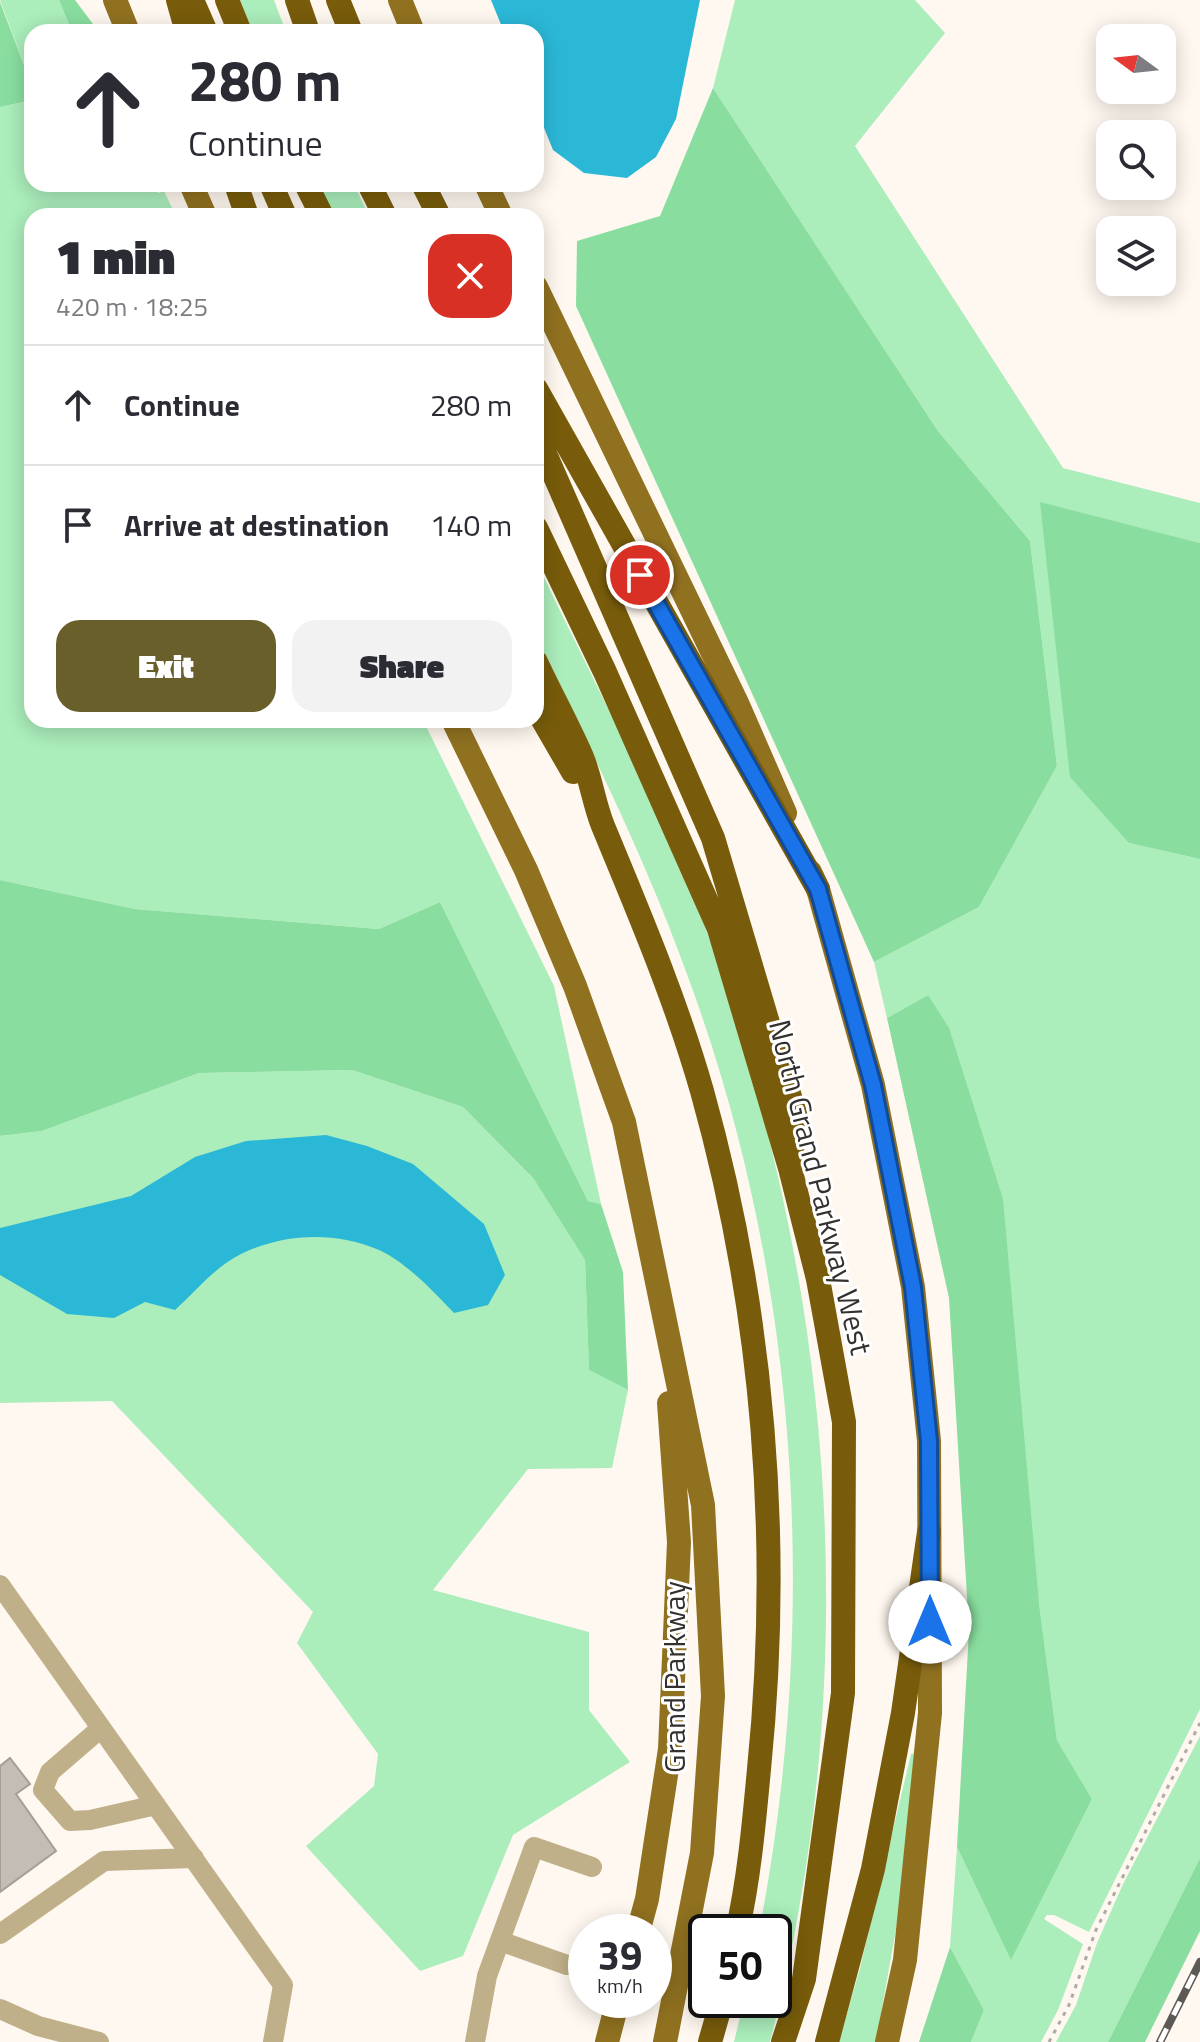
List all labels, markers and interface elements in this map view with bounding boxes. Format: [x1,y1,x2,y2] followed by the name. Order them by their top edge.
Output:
[1096,24,1176,104] north arrow
[1096,24,1176,296] map controls
[188,38,341,123] text: 280 m
[56,56,160,160] icon: ahead
[188,115,323,170] text: Continue
[1096,120,1176,200] button: search
[1096,216,1176,296] button: layers
[56,220,175,293] text: 1 min
[428,234,512,318] button: close
[56,287,208,326] text: 420 m · 18:25
[124,382,240,428] text: Continue
[430,382,512,428] text: 280 m
[56,383,100,427] icon: ahead
[124,502,389,548] text: Arrive at destination
[430,502,512,548] text: 140 m
[56,503,100,547] icon: arrive
[606,541,674,609] pin
[618,553,662,597] icon: arrive
[56,620,276,712] button: Exit
[292,620,512,712] button: Share
[757,1015,885,1360] street label: North Grand Parkway West
[888,1580,972,1664] position arrow
[651,1581,697,1773] street label: Grand Parkway
[688,1914,792,2018] speed limit sign: 50
[598,1925,642,1986] text: 39
[597,1970,643,2001] text: km/h

